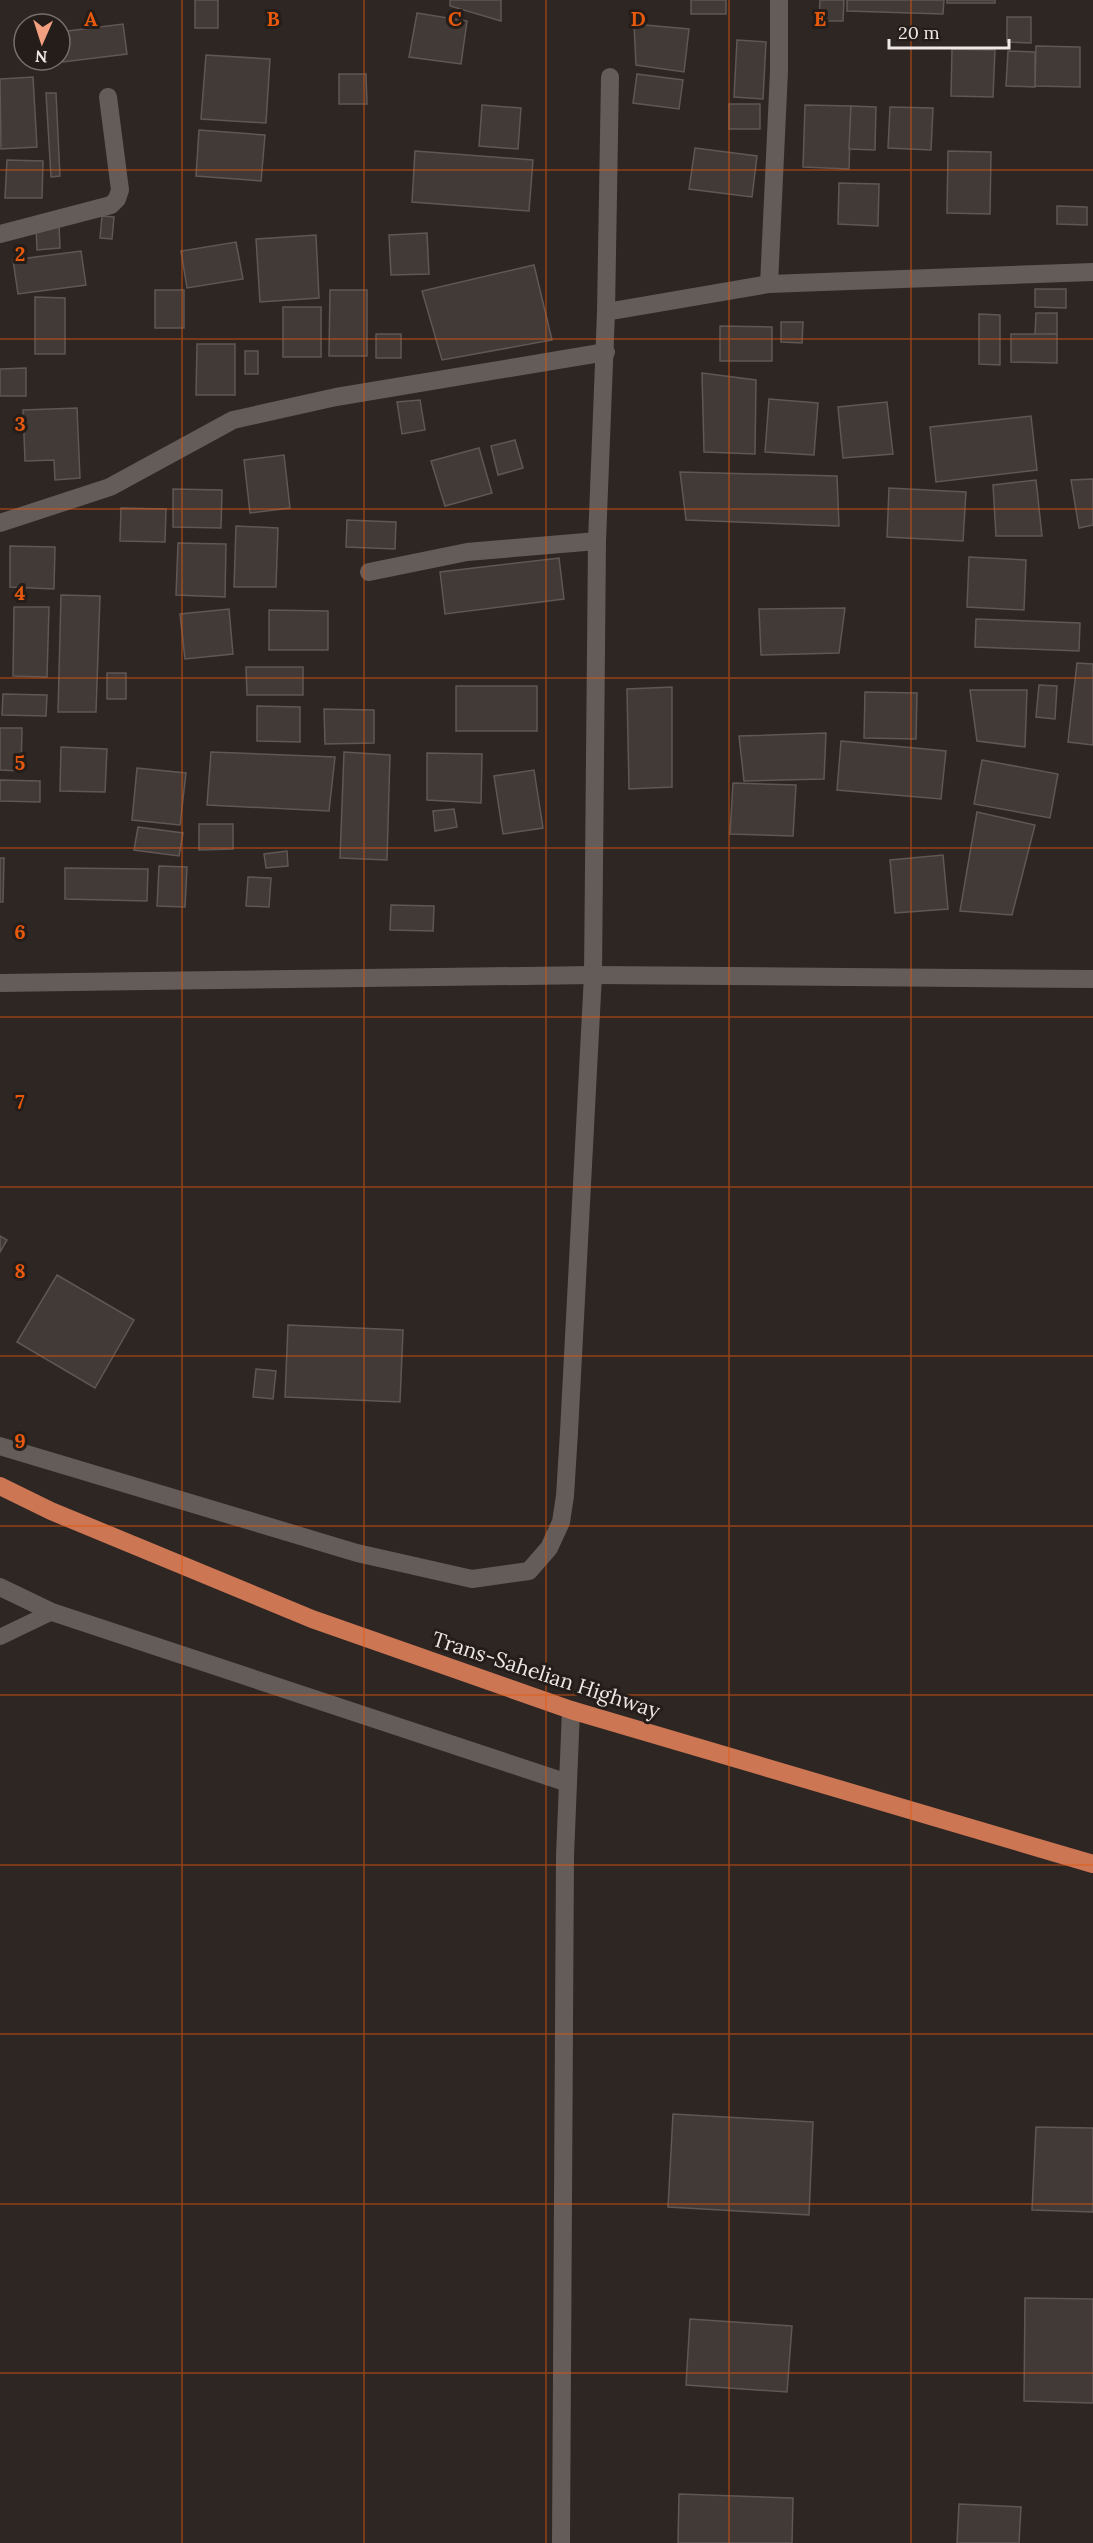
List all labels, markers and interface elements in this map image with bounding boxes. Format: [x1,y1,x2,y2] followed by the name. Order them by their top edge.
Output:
[84,6,98,31] text: A
[266,6,280,31] text: B
[448,6,462,31] text: C
[630,6,646,31] text: D
[814,6,826,31] text: E
[12,12,72,72] north arrow
[889,12,1009,50] scale bar
[898,21,940,44] text: 20 m
[35,47,48,67] text: N
[15,241,25,266] text: 2
[14,411,26,436] text: 3
[15,580,26,605] text: 4
[15,750,26,775] text: 5
[14,919,26,944] text: 6
[15,1089,25,1114] text: 7
[14,1258,26,1283] text: 8
[14,1428,26,1453] text: 9
[429,1625,663,1724] street label: Trans-Sahelian Highway

